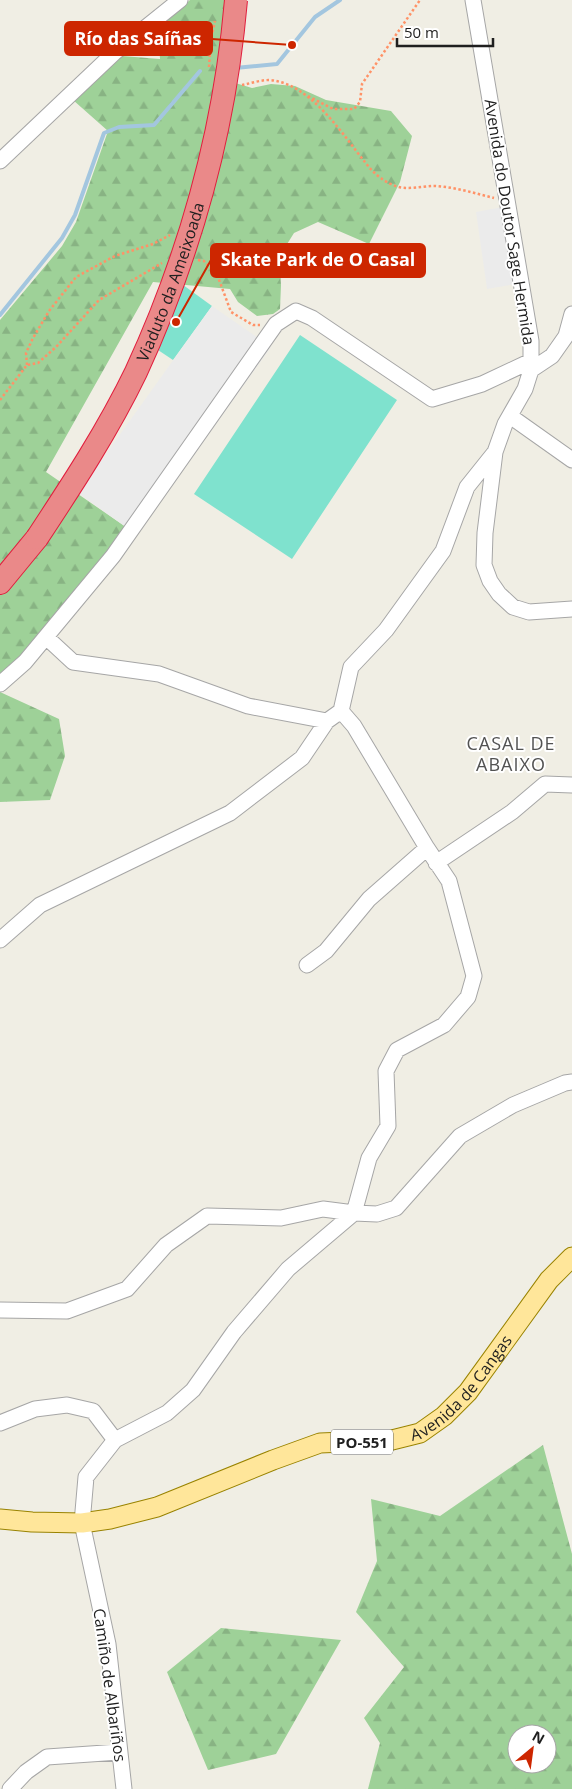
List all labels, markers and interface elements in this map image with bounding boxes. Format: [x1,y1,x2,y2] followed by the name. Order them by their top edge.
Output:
[397,15,493,47] scale bar
[65,22,212,55] callout: Río das Saíñas
[404,22,439,42] text: 50 m
[74,26,202,50] text: Río das Saíñas
[480,97,540,347] street label: Avenida do Doutor Sage Hermida
[131,200,209,365] street label: Viaduto da Ameixoada
[211,244,425,277] callout: Skate Park de O Casal
[221,247,415,271] text: Skate Park de O Casal
[466,731,556,776] district label: CASAL DE ABAIXO
[408,1330,517,1446] street label: Avenida de Cangas
[331,1430,393,1454] road number: PO-551
[88,1607,132,1763] street label: Camiño de Albariños
[507,1724,557,1774] north arrow
[529,1726,548,1748] text: N

